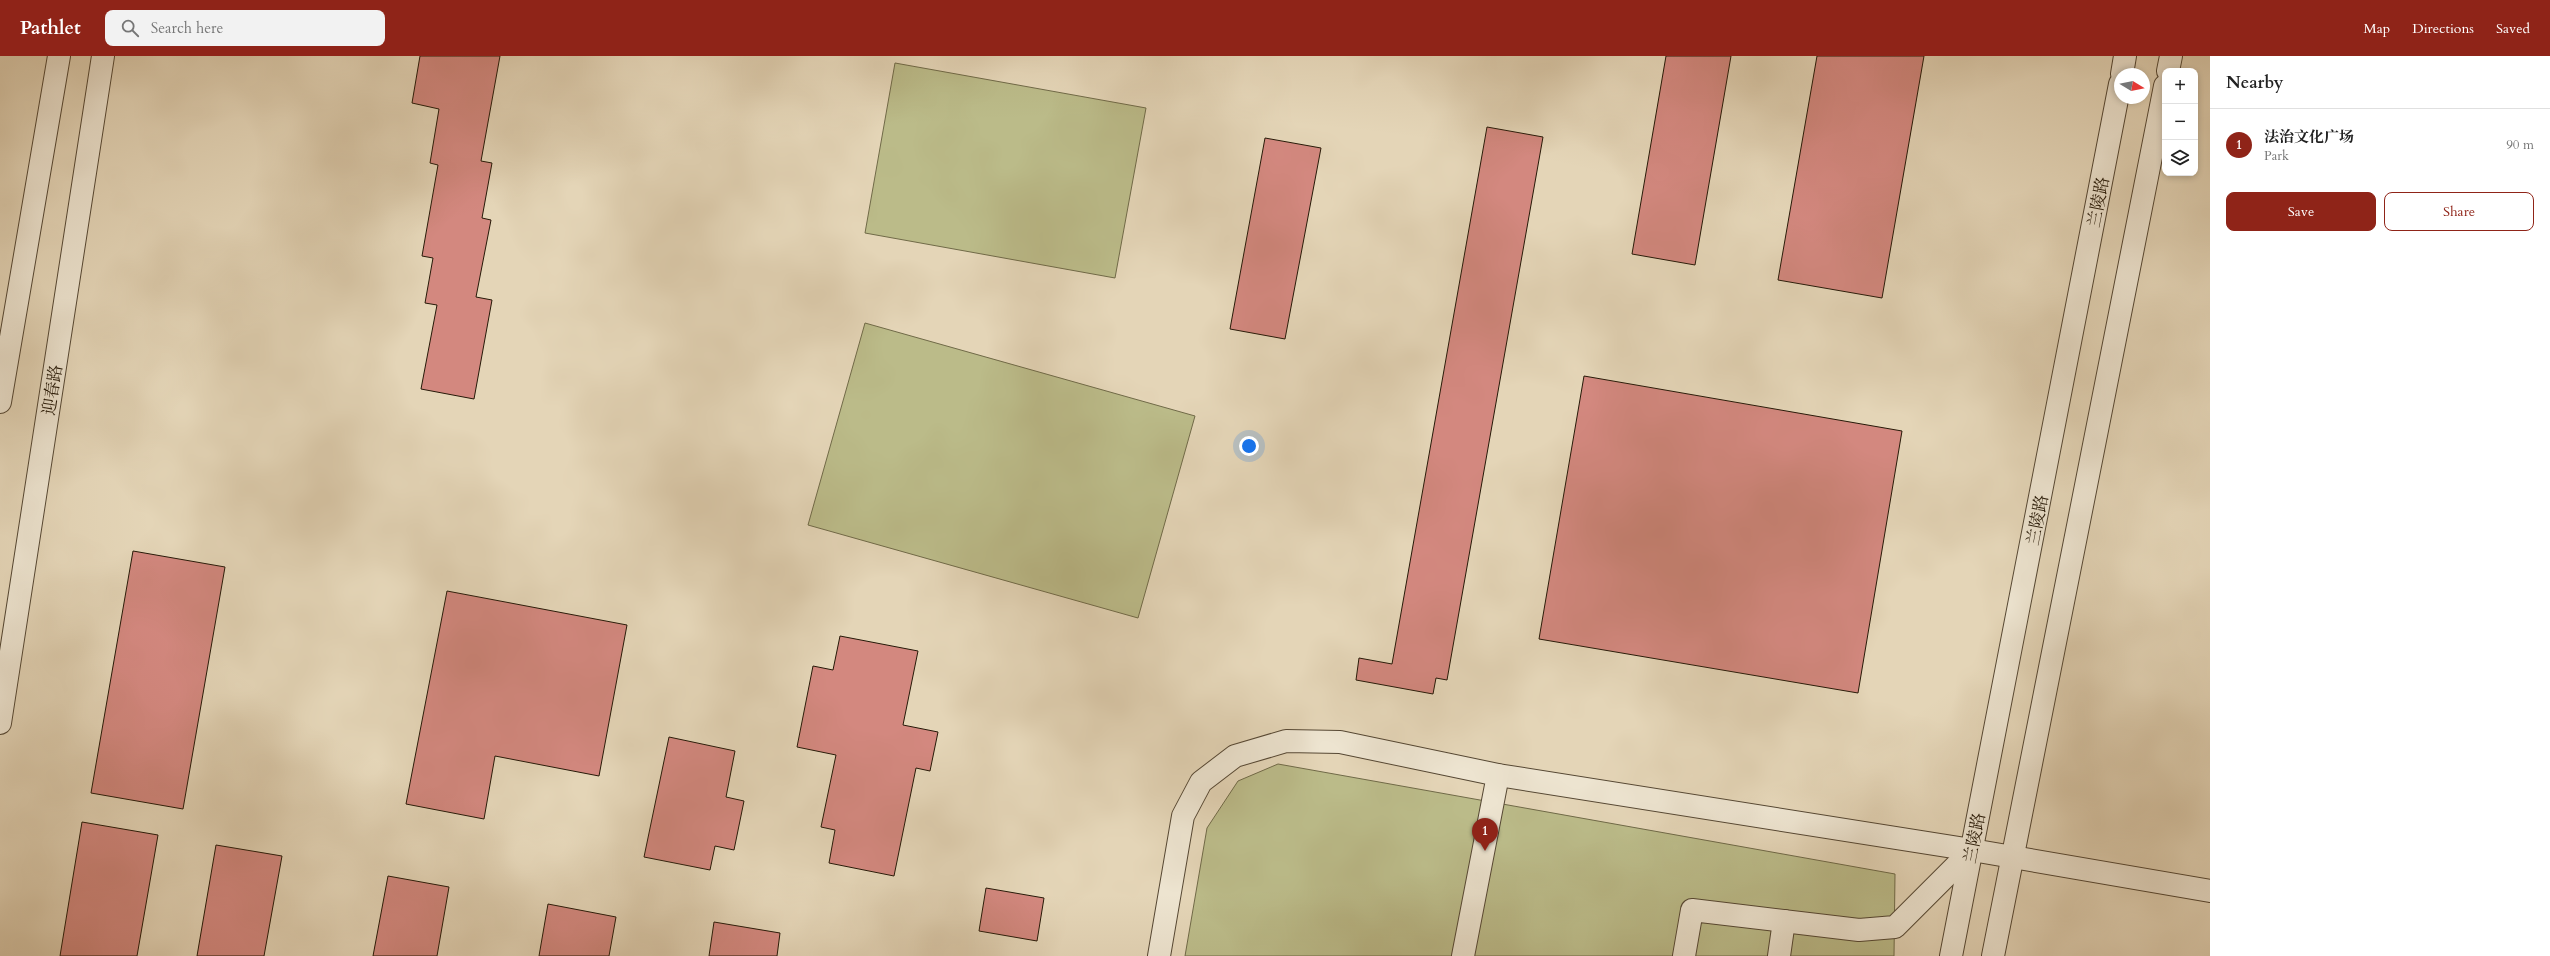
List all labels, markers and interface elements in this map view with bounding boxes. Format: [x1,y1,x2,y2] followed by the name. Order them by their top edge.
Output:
[105,10,385,46] search box
[20,15,81,41] text: Pathlet
[119,17,141,39] icon: search
[151,18,223,38] text: Search here
[2364,19,2390,38] text: Map
[2412,19,2474,38] text: Directions
[2496,19,2530,38] text: Saved
[2114,68,2150,104] north arrow
[2162,68,2198,176] map controls
[2162,68,2198,104] button: +
[2226,71,2283,94] text: Nearby
[2162,104,2198,140] button: −
[2264,127,2354,147] text: 法治文化广场
[2236,136,2242,154] text: 1
[2506,136,2534,154] text: 90 m
[2162,140,2198,176] button: layers
[2264,147,2289,165] text: Park
[2082,175,2115,229] street label: 兰陵路
[2226,192,2376,231] button: Save
[2384,192,2534,231] button: Share
[37,363,68,417] street label: 迎春路
[1239,436,1259,456] your location
[2021,493,2054,547] street label: 兰陵路
[1958,811,1991,865] street label: 兰陵路
[1472,818,1498,851] pin: 1

